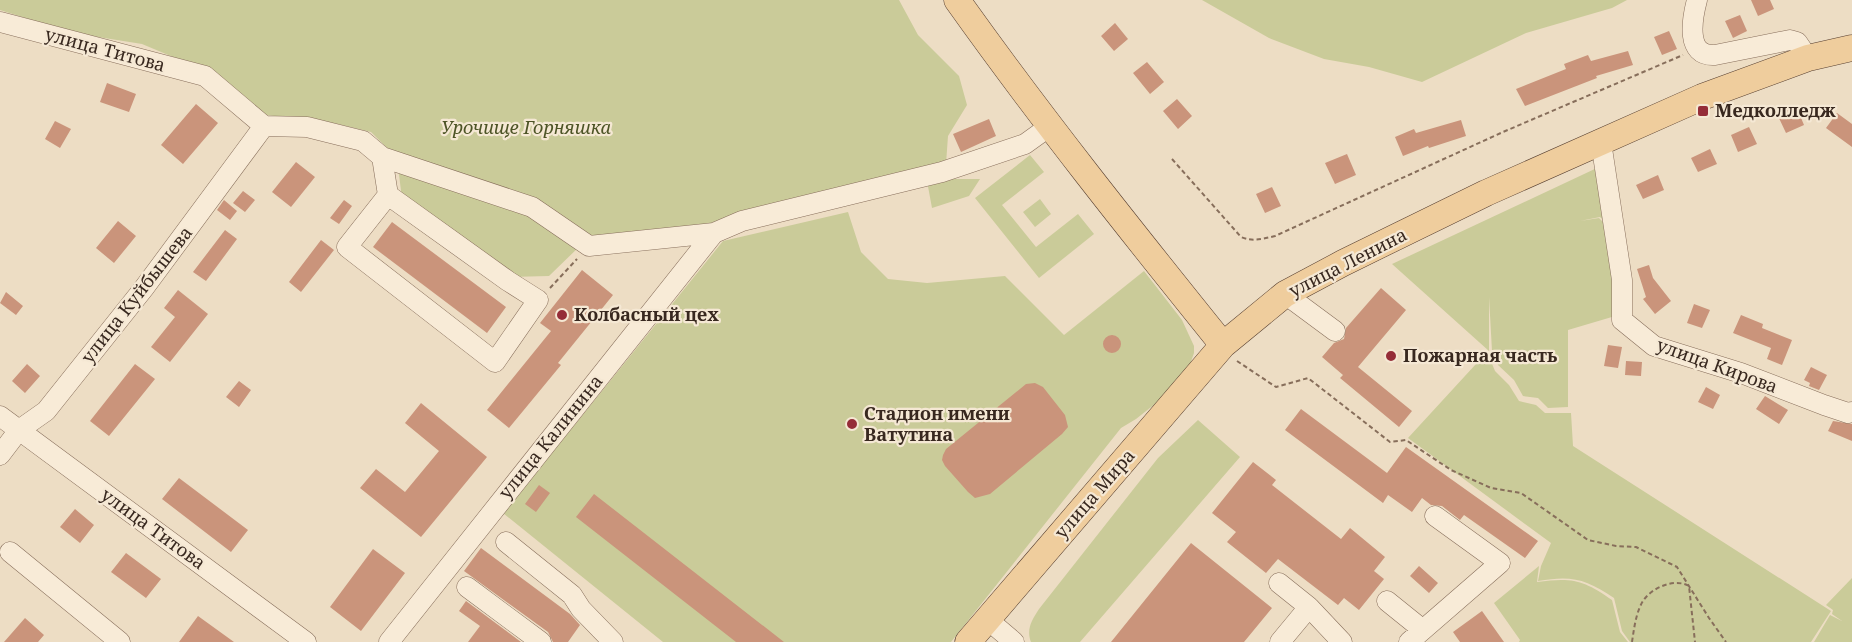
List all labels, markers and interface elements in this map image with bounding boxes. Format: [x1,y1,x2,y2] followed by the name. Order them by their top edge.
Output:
[42,21,168,77] street label: улица Титова
[1715,98,1836,122] place label: Медколледж
[1696,104,1710,118] marker: Медколледж
[441,115,611,139] park label: Урочище Горняшка
[75,221,197,368] street label: улица Куйбышева
[1284,222,1411,302] street label: улица Ленина
[574,302,719,326] place label: Колбасный цех
[555,308,569,322] marker: Колбасный цех
[1653,332,1781,398] street label: улица Кирова
[1403,343,1557,367] place label: Пожарная часть
[1384,349,1398,363] marker: Пожарная часть
[493,369,608,503] street label: улица Калинина
[864,401,1010,446] place label: Стадион имени Ватутина
[845,417,859,431] marker: Стадион имени Ватутина
[1049,443,1140,543] street label: улица Мира
[96,482,211,574] street label: улица Титова

